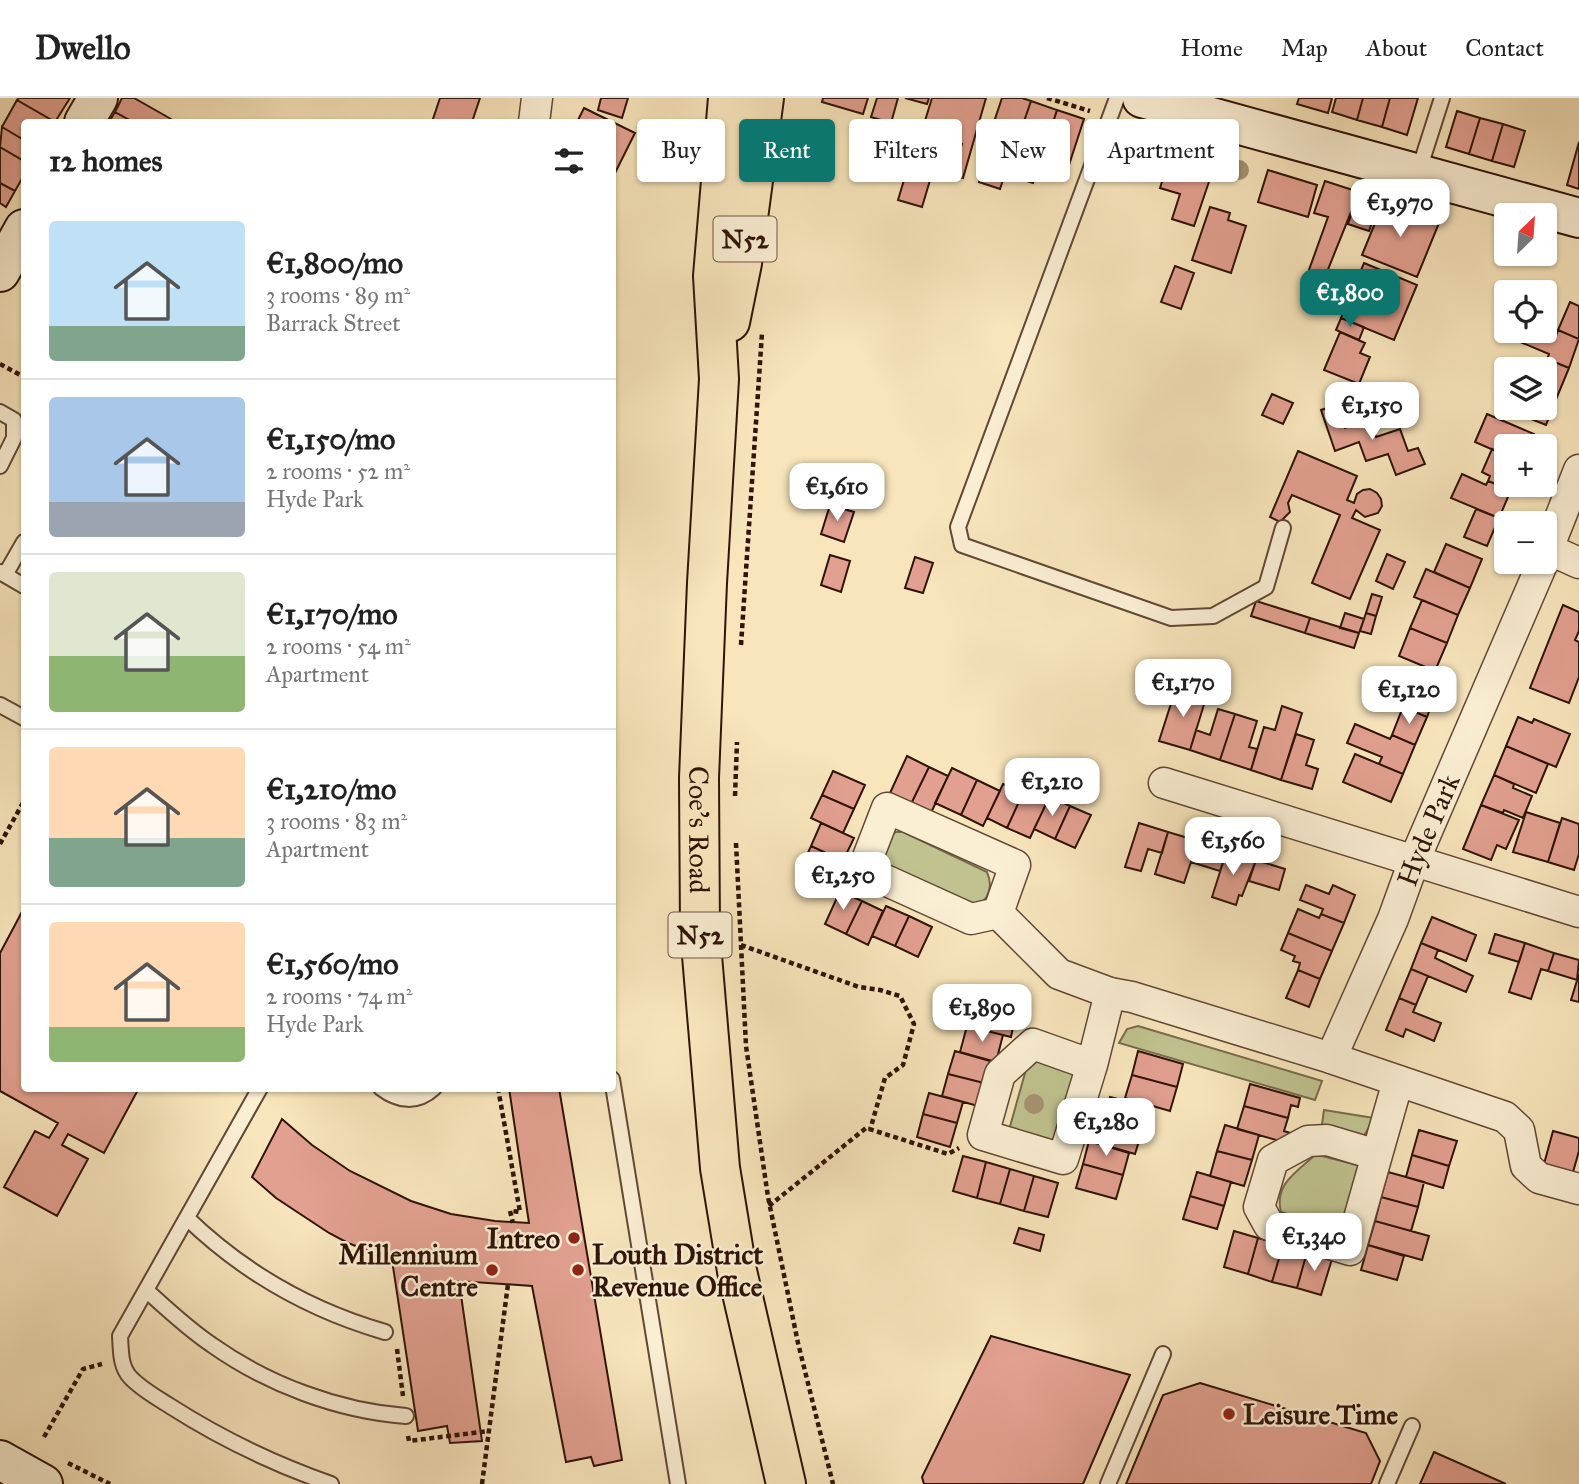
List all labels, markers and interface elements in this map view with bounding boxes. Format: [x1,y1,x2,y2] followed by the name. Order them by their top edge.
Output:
[35,28,131,68] text: Dwello
[1180,33,1243,63] text: Home
[1281,33,1328,63] text: Map
[1366,33,1427,63] text: About
[1465,33,1544,63] text: Contact
[637,119,725,182] chip: Buy
[739,119,835,182] chip: Rent
[849,119,962,182] chip: Filters
[976,119,1070,182] chip: New
[1084,119,1239,182] chip: Apartment
[550,142,588,180] icon: filters
[49,143,162,179] text: 12 homes
[1343,180,1457,239] pin: €1,970
[1367,188,1433,216] text: €1,970
[1494,203,1558,266] north arrow
[1494,203,1557,574] map controls
[714,216,776,262] road number: N52
[266,245,403,281] text: €1,800/mo
[105,249,189,333] icon: home
[1293,270,1407,329] pin: €1,800
[1316,278,1384,306] text: €1,800
[1494,280,1557,343] button: locate
[266,281,410,309] text: 3 rooms · 89 m²
[266,309,400,337] text: Barrack Street
[1494,357,1557,420] button: layers
[1315,382,1429,442] pin: €1,150
[1341,391,1403,419] text: €1,150
[266,421,395,457] text: €1,150/mo
[105,425,189,509] icon: home
[1494,434,1557,497] button: +
[266,457,410,485] text: 2 rooms · 52 m²
[780,464,894,523] pin: €1,610
[805,472,869,500] text: €1,610
[266,485,364,513] text: Hyde Park
[1494,511,1557,574] button: −
[266,596,398,632] text: €1,170/mo
[105,600,189,684] icon: home
[266,632,411,660] text: 2 rooms · 54 m²
[266,660,369,688] text: Apartment
[1126,660,1240,719] pin: €1,170
[1352,666,1466,726] pin: €1,120
[1151,668,1215,696] text: €1,170
[1378,675,1440,703] text: €1,120
[995,758,1109,818] pin: €1,210
[681,765,717,894] street label: Coe's Road
[1021,767,1083,795] text: €1,210
[1389,768,1467,891] street label: Hyde Park
[266,771,396,807] text: €1,210/mo
[105,775,189,859] icon: home
[266,807,407,835] text: 3 rooms · 83 m²
[1176,818,1290,877] pin: €1,560
[1201,826,1265,854] text: €1,560
[266,835,369,863] text: Apartment
[786,852,900,912] pin: €1,250
[811,861,875,889] text: €1,250
[668,912,732,958] road number: N52
[266,946,399,982] text: €1,560/mo
[105,950,189,1034] icon: home
[266,982,412,1010] text: 2 rooms · 74 m²
[925,984,1039,1044] pin: €1,890
[949,993,1015,1021] text: €1,890
[266,1010,364,1038] text: Hyde Park
[1049,1098,1163,1158] pin: €1,280
[1073,1107,1139,1135] text: €1,280
[1257,1214,1371,1273] pin: €1,340
[487,1221,560,1256] place label: Intreo
[1282,1222,1346,1250] text: €1,340
[566,1230,582,1246] marker: Intreo
[338,1237,478,1304] place label: Millennium Centre
[592,1237,763,1304] place label: Louth District Revenue Office
[484,1262,500,1278] marker: Millennium Centre
[570,1262,586,1278] marker: Louth District Revenue Office
[1243,1397,1399,1432] place label: Leisure Time
[1221,1406,1237,1422] marker: Leisure Time

